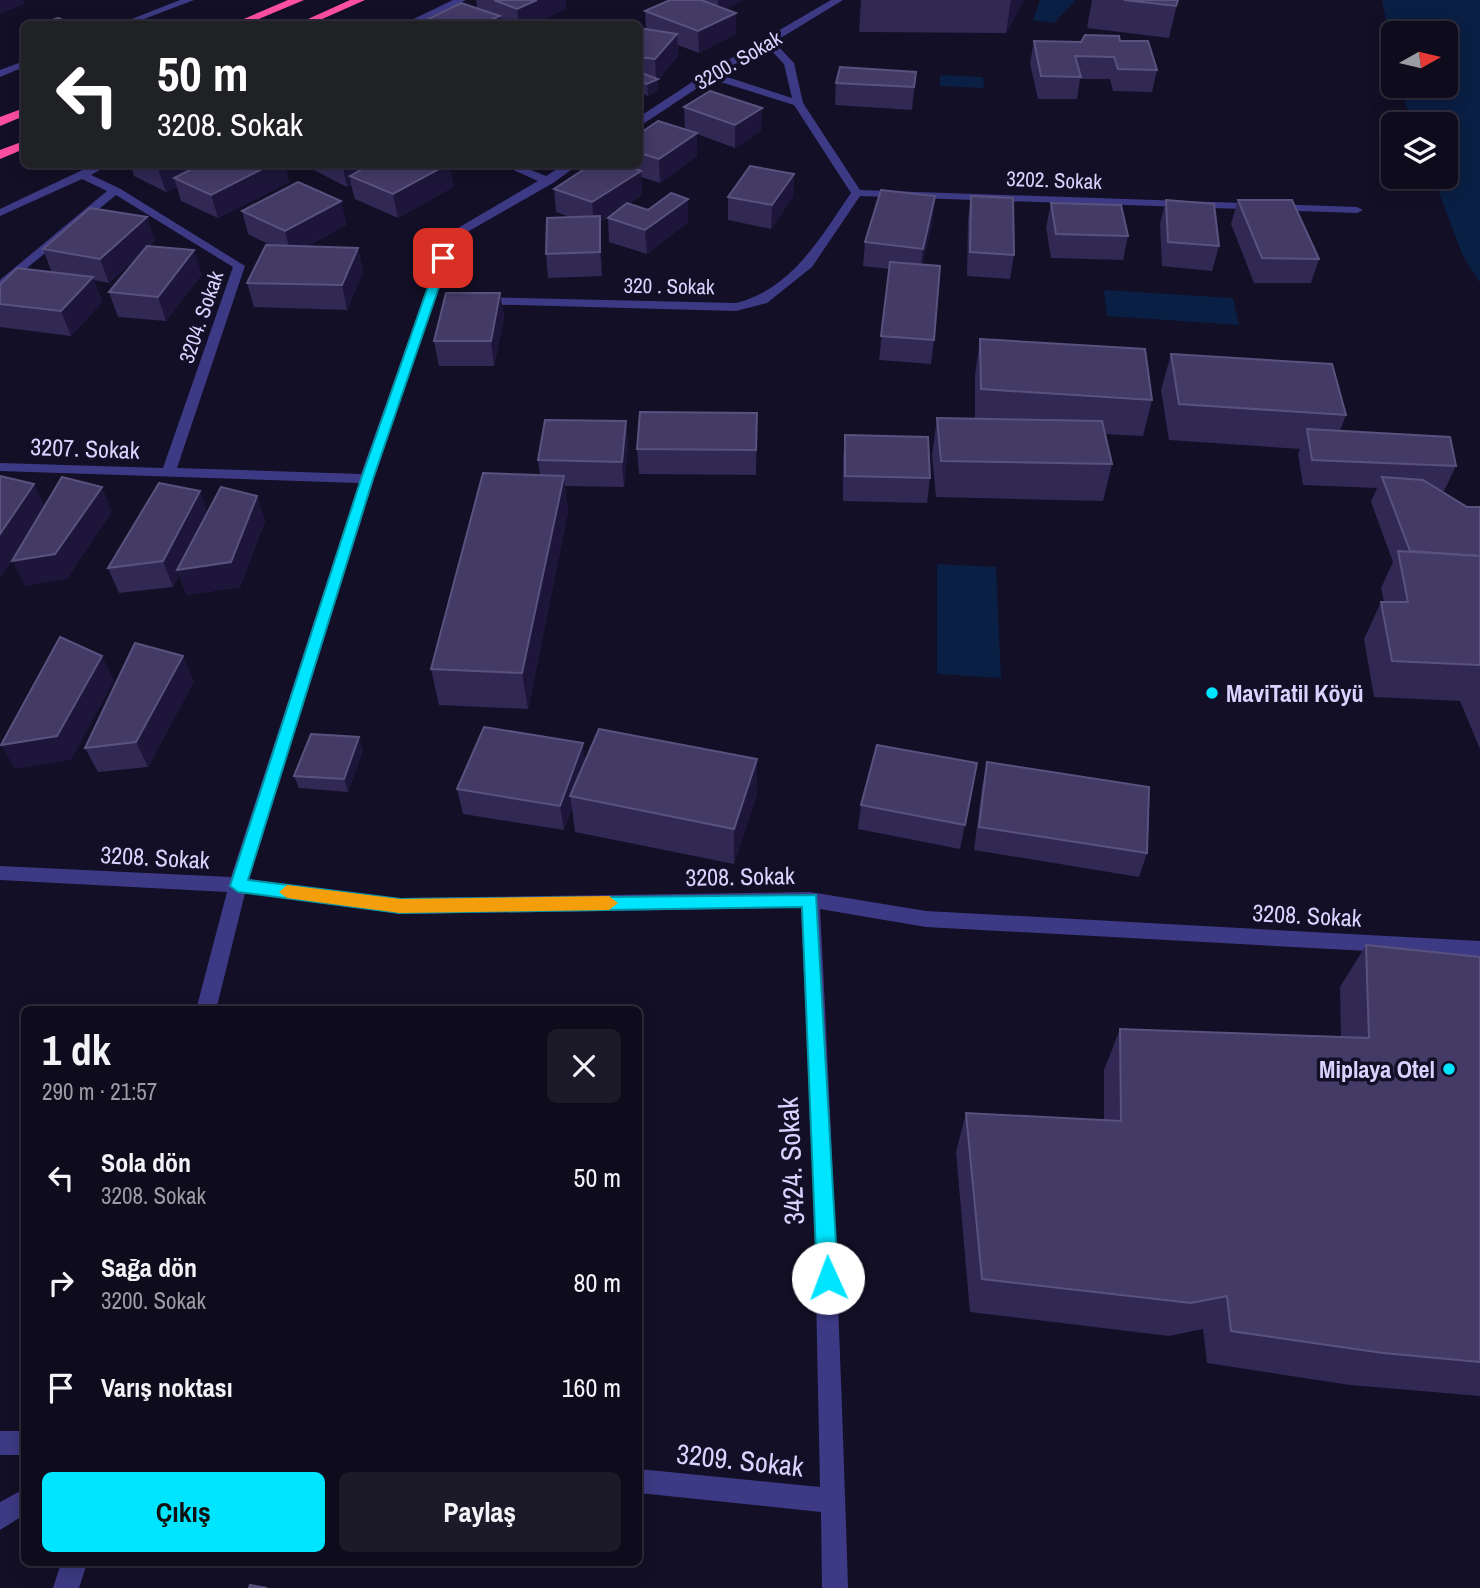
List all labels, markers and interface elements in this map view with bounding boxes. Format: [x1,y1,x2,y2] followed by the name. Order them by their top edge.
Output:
[1381,21,1458,98] north arrow
[1381,21,1458,189] map controls
[689,23,787,96] street label: 3200. Sokak
[157,40,249,106] text: 50 m
[42,49,133,140] icon: left
[157,103,303,146] text: 3208. Sokak
[1381,112,1458,189] button: layers
[1006,164,1103,196] street label: 3202. Sokak
[413,228,473,288] pin
[424,239,462,277] icon: arrive
[172,267,230,367] street label: 3204. Sokak
[623,271,715,301] street label: 320 . Sokak
[30,430,140,466] street label: 3207. Sokak
[1226,677,1363,709] place label: MaviTatil Köyü
[1204,685,1220,701] marker: MaviTatil Köyü
[100,838,211,876] street label: 3208. Sokak
[685,859,795,893] street label: 3208. Sokak
[1252,896,1363,934] street label: 3208. Sokak
[42,1022,111,1078] text: 1 dk
[547,1029,621,1103] button: close
[1319,1053,1435,1085] place label: Miplaya Otel
[1441,1061,1457,1077] marker: Miplaya Otel
[42,1076,157,1107] text: 290 m · 21:57
[769,1096,813,1226] street label: 3424. Sokak
[101,1145,191,1180] text: Sola dön
[42,1159,80,1197] icon: left
[574,1160,621,1195] text: 50 m
[101,1180,206,1211] text: 3208. Sokak
[791,1241,865,1315] position arrow
[101,1250,197,1285] text: Sağa dön
[42,1264,80,1302] icon: right
[574,1265,621,1300] text: 80 m
[101,1285,206,1316] text: 3200. Sokak
[42,1369,80,1407] icon: arrive
[101,1370,233,1405] text: Varış noktası
[562,1370,621,1405] text: 160 m
[675,1434,806,1486] street label: 3209. Sokak
[42,1472,325,1552] button: Çıkış
[339,1472,621,1552] button: Paylaş

